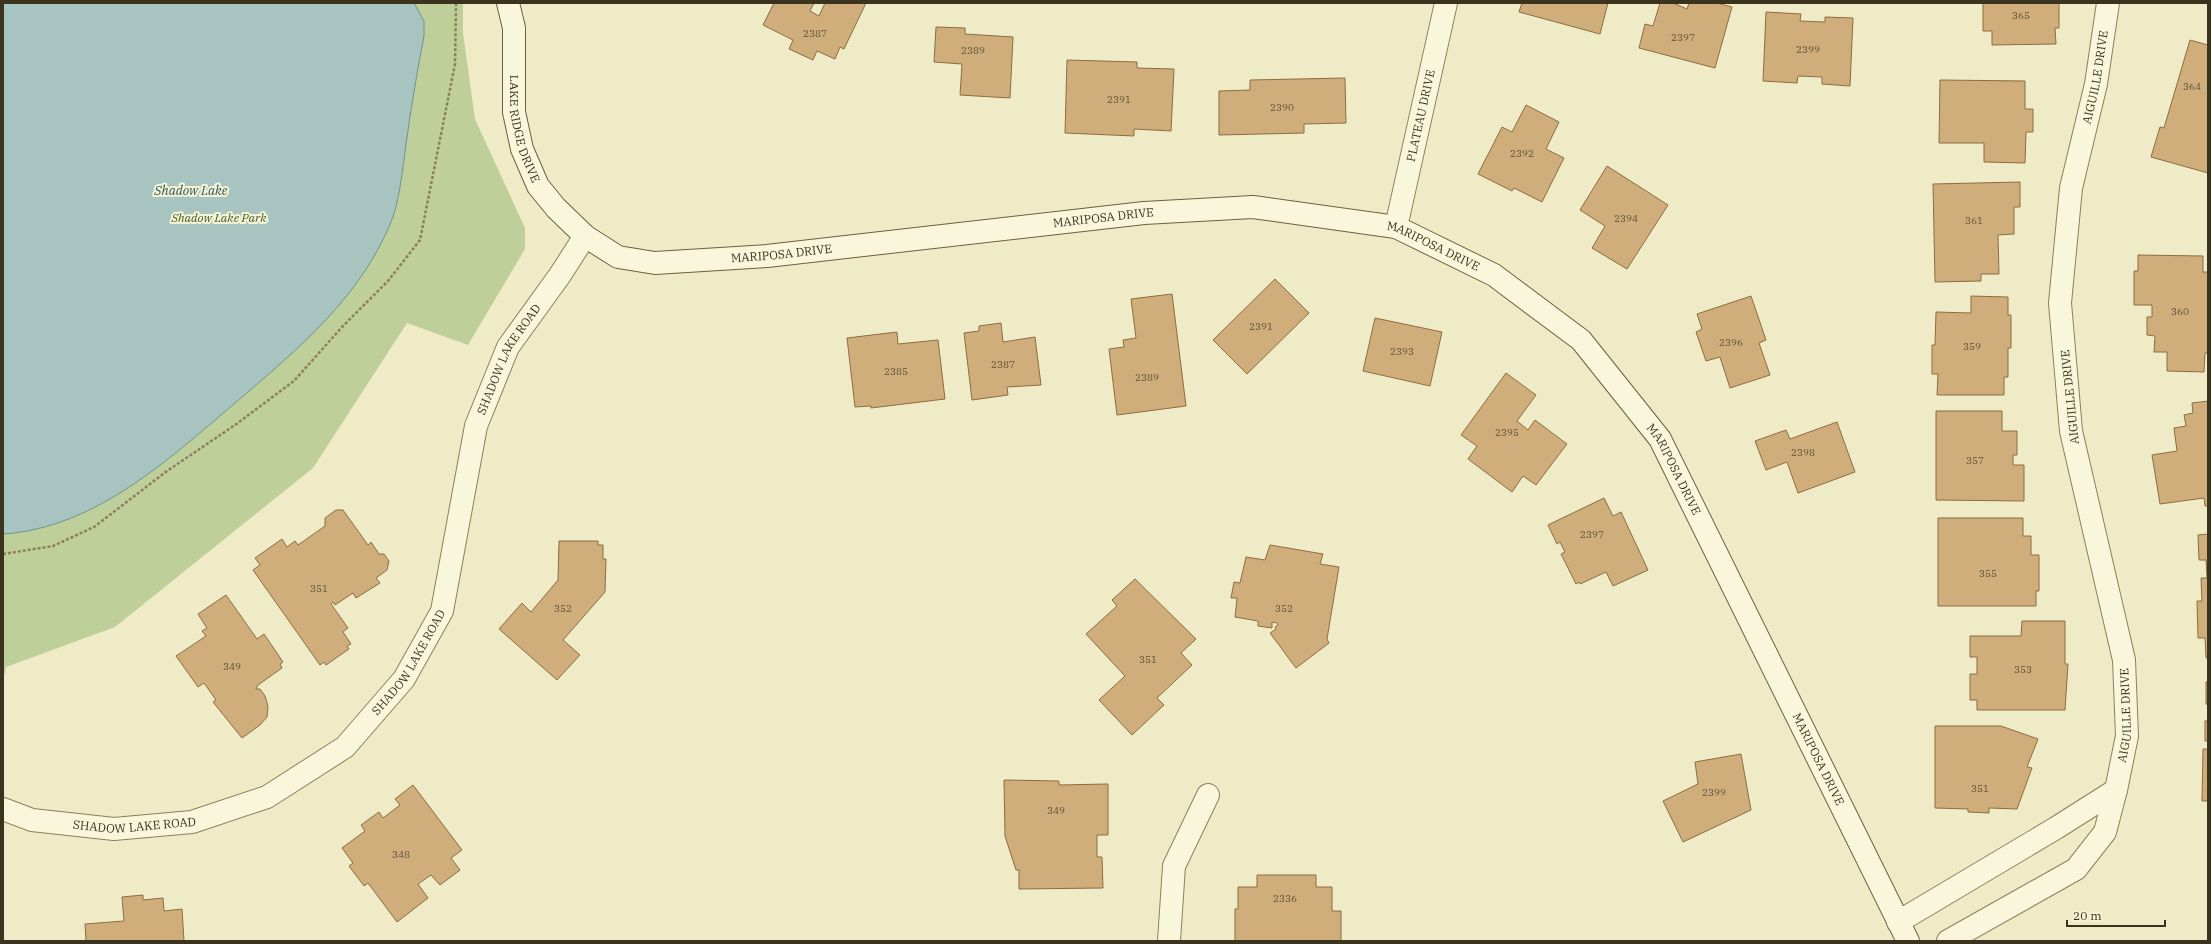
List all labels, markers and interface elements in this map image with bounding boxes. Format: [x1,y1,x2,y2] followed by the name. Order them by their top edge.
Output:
[2012,9,2030,22] house number: 365
[803,27,827,40] house number: 2387
[2079,29,2111,126] street label: AIGUILLE DRIVE
[1671,31,1695,44] house number: 2397
[1796,43,1820,56] house number: 2399
[961,44,985,57] house number: 2389
[1403,68,1438,163] street label: PLATEAU DRIVE
[507,75,544,185] street label: LAKE RIDGE DRIVE
[2183,80,2201,93] house number: 364
[1107,93,1131,106] house number: 2391
[1270,101,1294,114] house number: 2390
[1510,147,1534,160] house number: 2392
[153,182,228,199] water label: Shadow Lake
[1052,204,1154,230] street label: MARIPOSA DRIVE
[170,210,267,225] park label: Shadow Lake Park
[1614,212,1638,225] house number: 2394
[1965,214,1983,227] house number: 361
[1386,218,1482,274] street label: MARIPOSA DRIVE
[730,241,833,265] street label: MARIPOSA DRIVE
[473,301,544,417] street label: SHADOW LAKE ROAD
[2171,305,2189,318] house number: 360
[1249,320,1273,333] house number: 2391
[1719,336,1743,349] house number: 2396
[1963,340,1981,353] house number: 359
[1390,345,1414,358] house number: 2393
[2057,349,2082,445] street label: AIGUILLE DRIVE
[991,358,1015,371] house number: 2387
[884,365,908,378] house number: 2385
[1135,371,1159,384] house number: 2389
[1644,420,1704,517] street label: MARIPOSA DRIVE
[1495,426,1519,439] house number: 2395
[1791,446,1815,459] house number: 2398
[1966,454,1984,467] house number: 357
[1580,528,1604,541] house number: 2397
[1979,567,1997,580] house number: 355
[310,582,328,595] house number: 351
[554,602,572,615] house number: 352
[1275,602,1293,615] house number: 352
[368,607,448,718] street label: SHADOW LAKE ROAD
[1139,653,1157,666] house number: 351
[223,660,241,673] house number: 349
[2014,663,2032,676] house number: 353
[2114,668,2134,764] street label: AIGUILLE DRIVE
[1789,710,1848,808] street label: MARIPOSA DRIVE
[1971,782,1989,795] house number: 351
[1702,786,1726,799] house number: 2399
[1047,804,1065,817] house number: 349
[72,814,197,836] street label: SHADOW LAKE ROAD
[392,848,410,861] house number: 348
[1273,892,1297,905] house number: 2336
[2067,902,2165,928] scale bar
[2073,908,2102,923] text: 20 m

